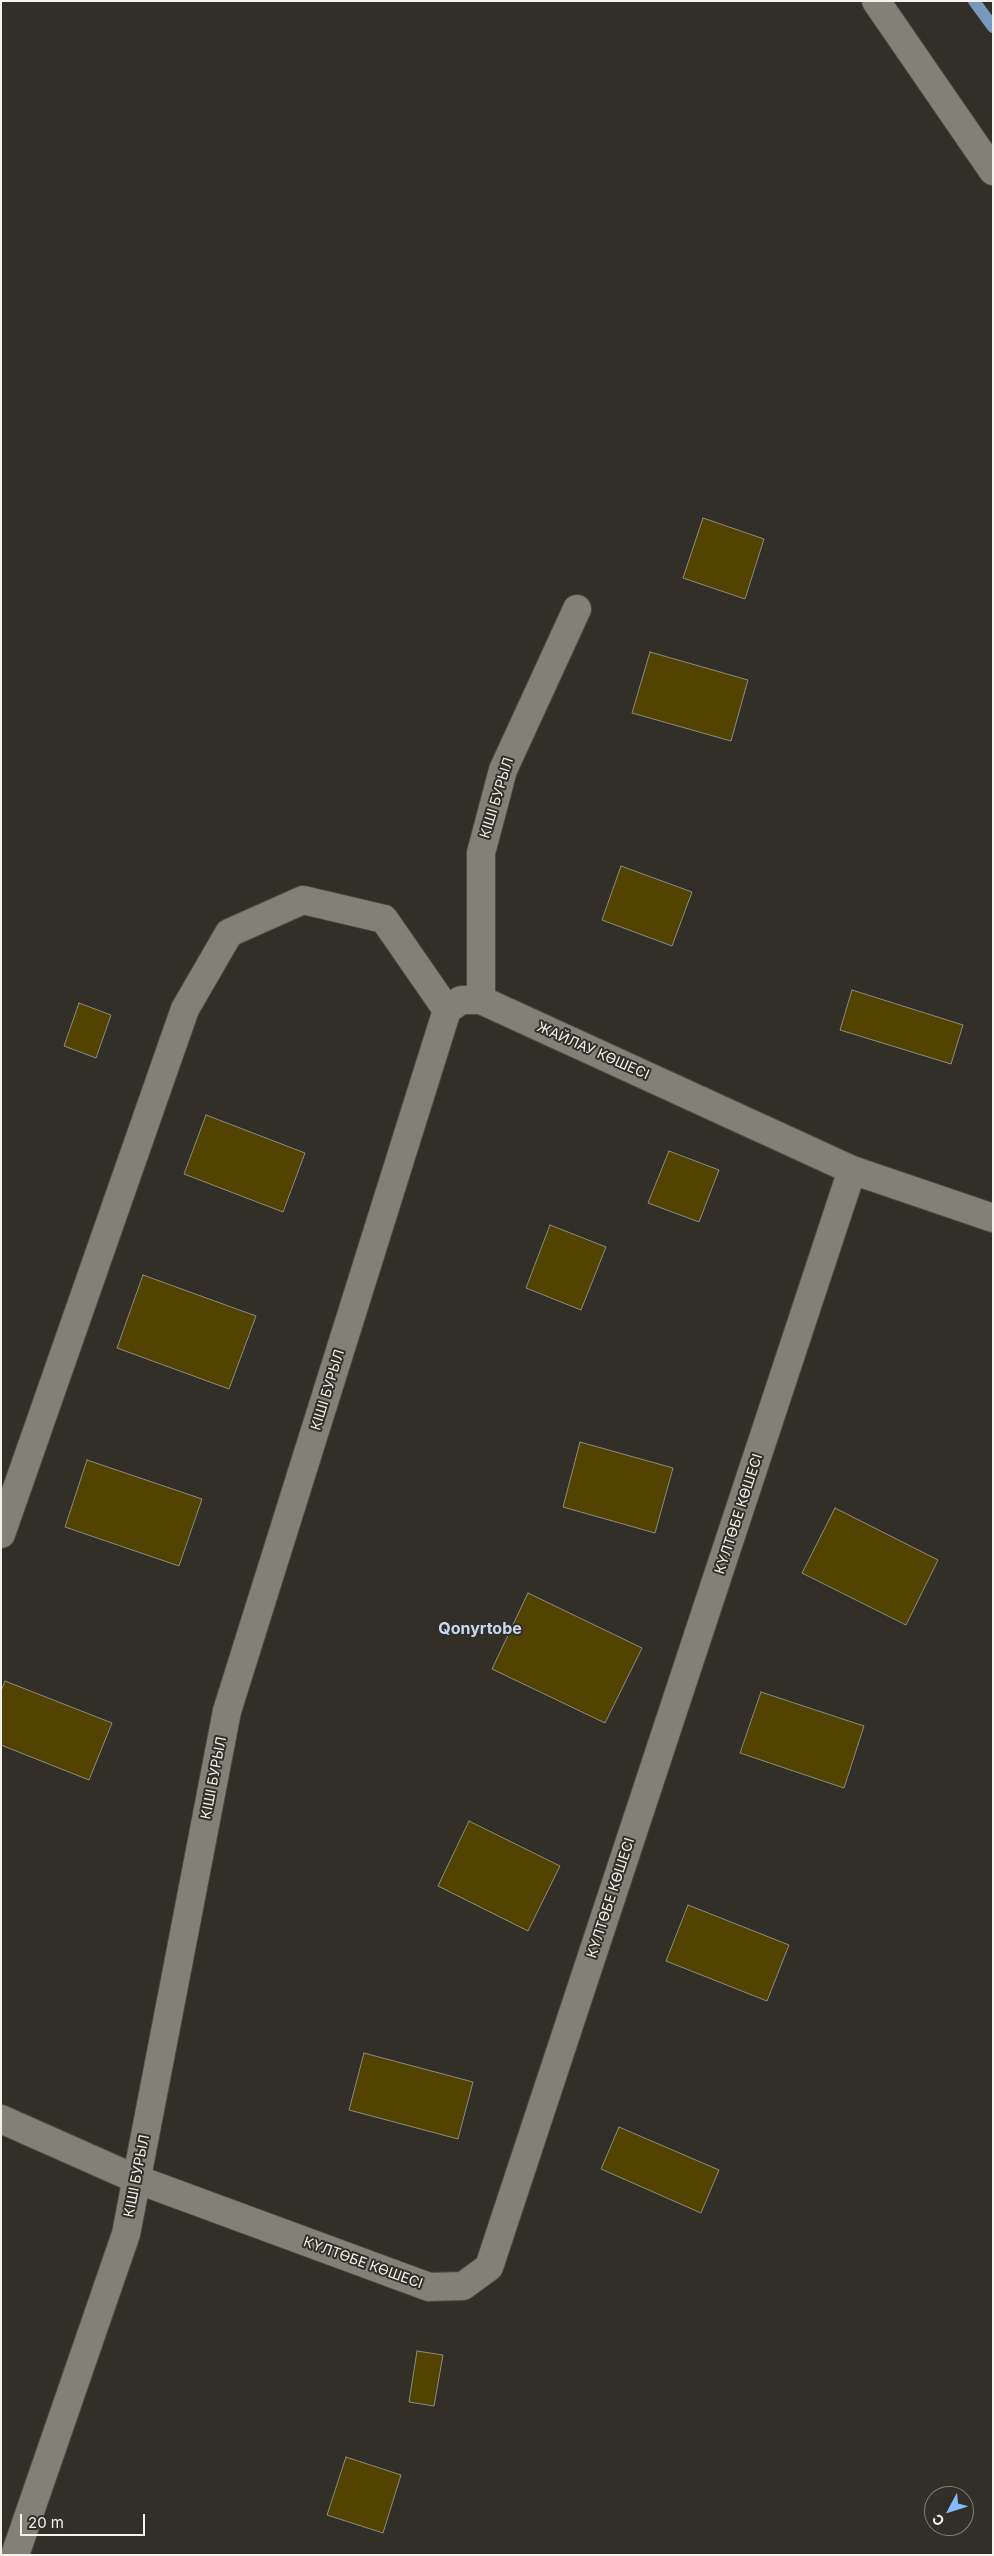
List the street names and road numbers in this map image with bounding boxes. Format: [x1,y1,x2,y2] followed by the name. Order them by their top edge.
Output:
[477,755,517,841] street label: КІШІ БУРЫЛ
[534,1019,652,1083] street label: ЖАЙЛАУ КӨШЕСІ
[308,1347,348,1433] street label: КІШІ БУРЫЛ
[712,1452,766,1576] street label: КҮЛТӨБЕ КӨШЕСІ
[198,1735,230,1821] street label: КІШІ БУРЫЛ
[584,1836,638,1960] street label: КҮЛТӨБЕ КӨШЕСІ
[121,2133,153,2219] street label: КІШІ БУРЫЛ
[301,2234,425,2292] street label: КҮЛТӨБЕ КӨШЕСІ

